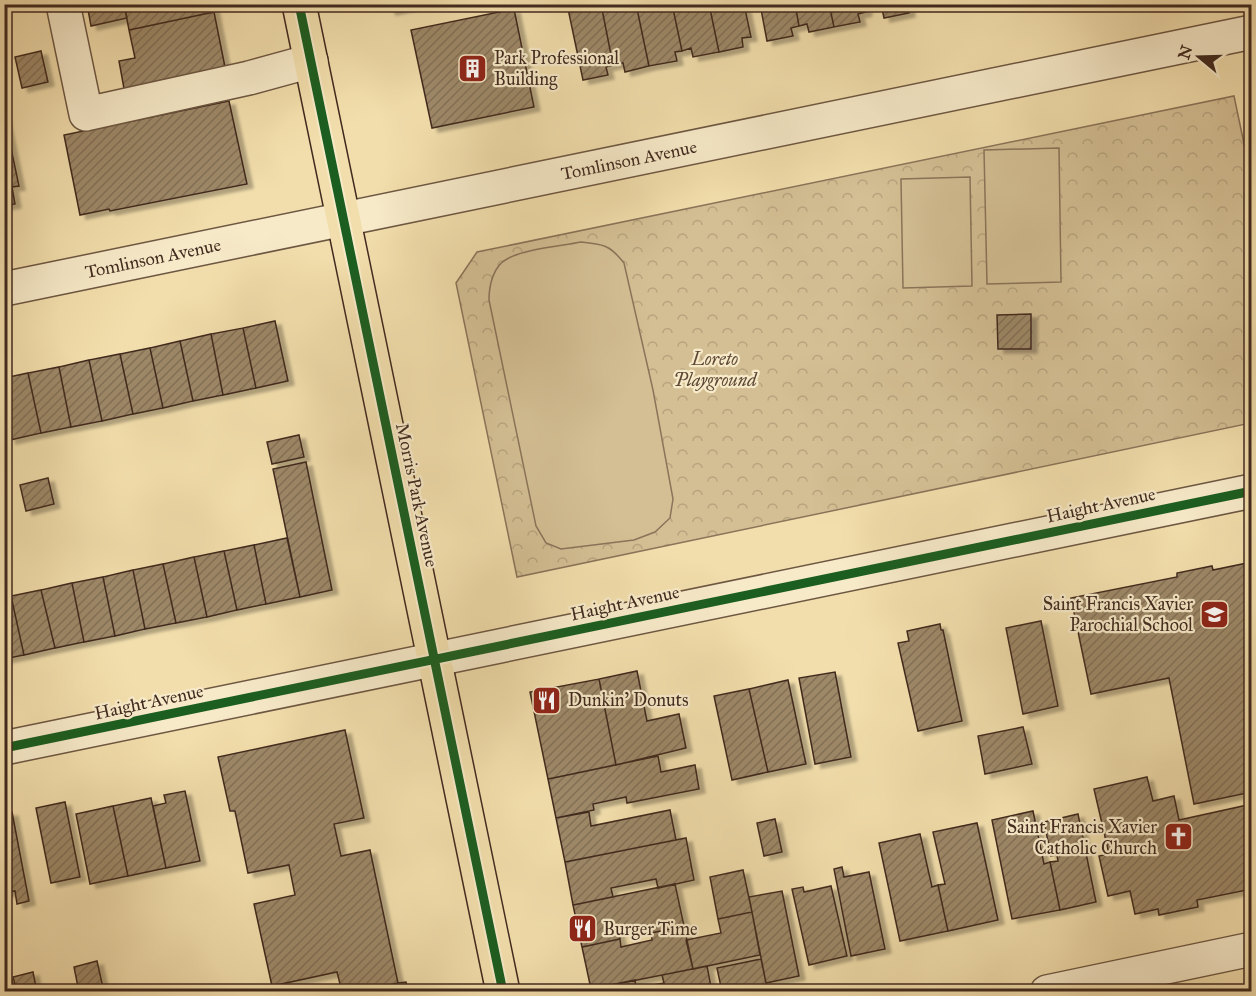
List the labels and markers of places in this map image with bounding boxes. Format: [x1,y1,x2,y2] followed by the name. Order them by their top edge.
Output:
[494,47,619,91] place label: Park Professional Building
[457,52,489,84] building icon: Park Professional Building
[1043,593,1193,636] place label: Saint Francis Xavier Parochial School
[1198,598,1230,630] school or university icon: Saint Francis Xavier Parochial School
[531,684,563,716] restaurant icon: Dunkin' Donuts
[568,689,689,711] place label: Dunkin' Donuts
[1007,816,1157,859] place label: Saint Francis Xavier Catholic Church
[1162,821,1194,853] church icon: Saint Francis Xavier Catholic Church
[566,913,598,945] restaurant icon: Burger Time
[603,918,698,941] place label: Burger Time

